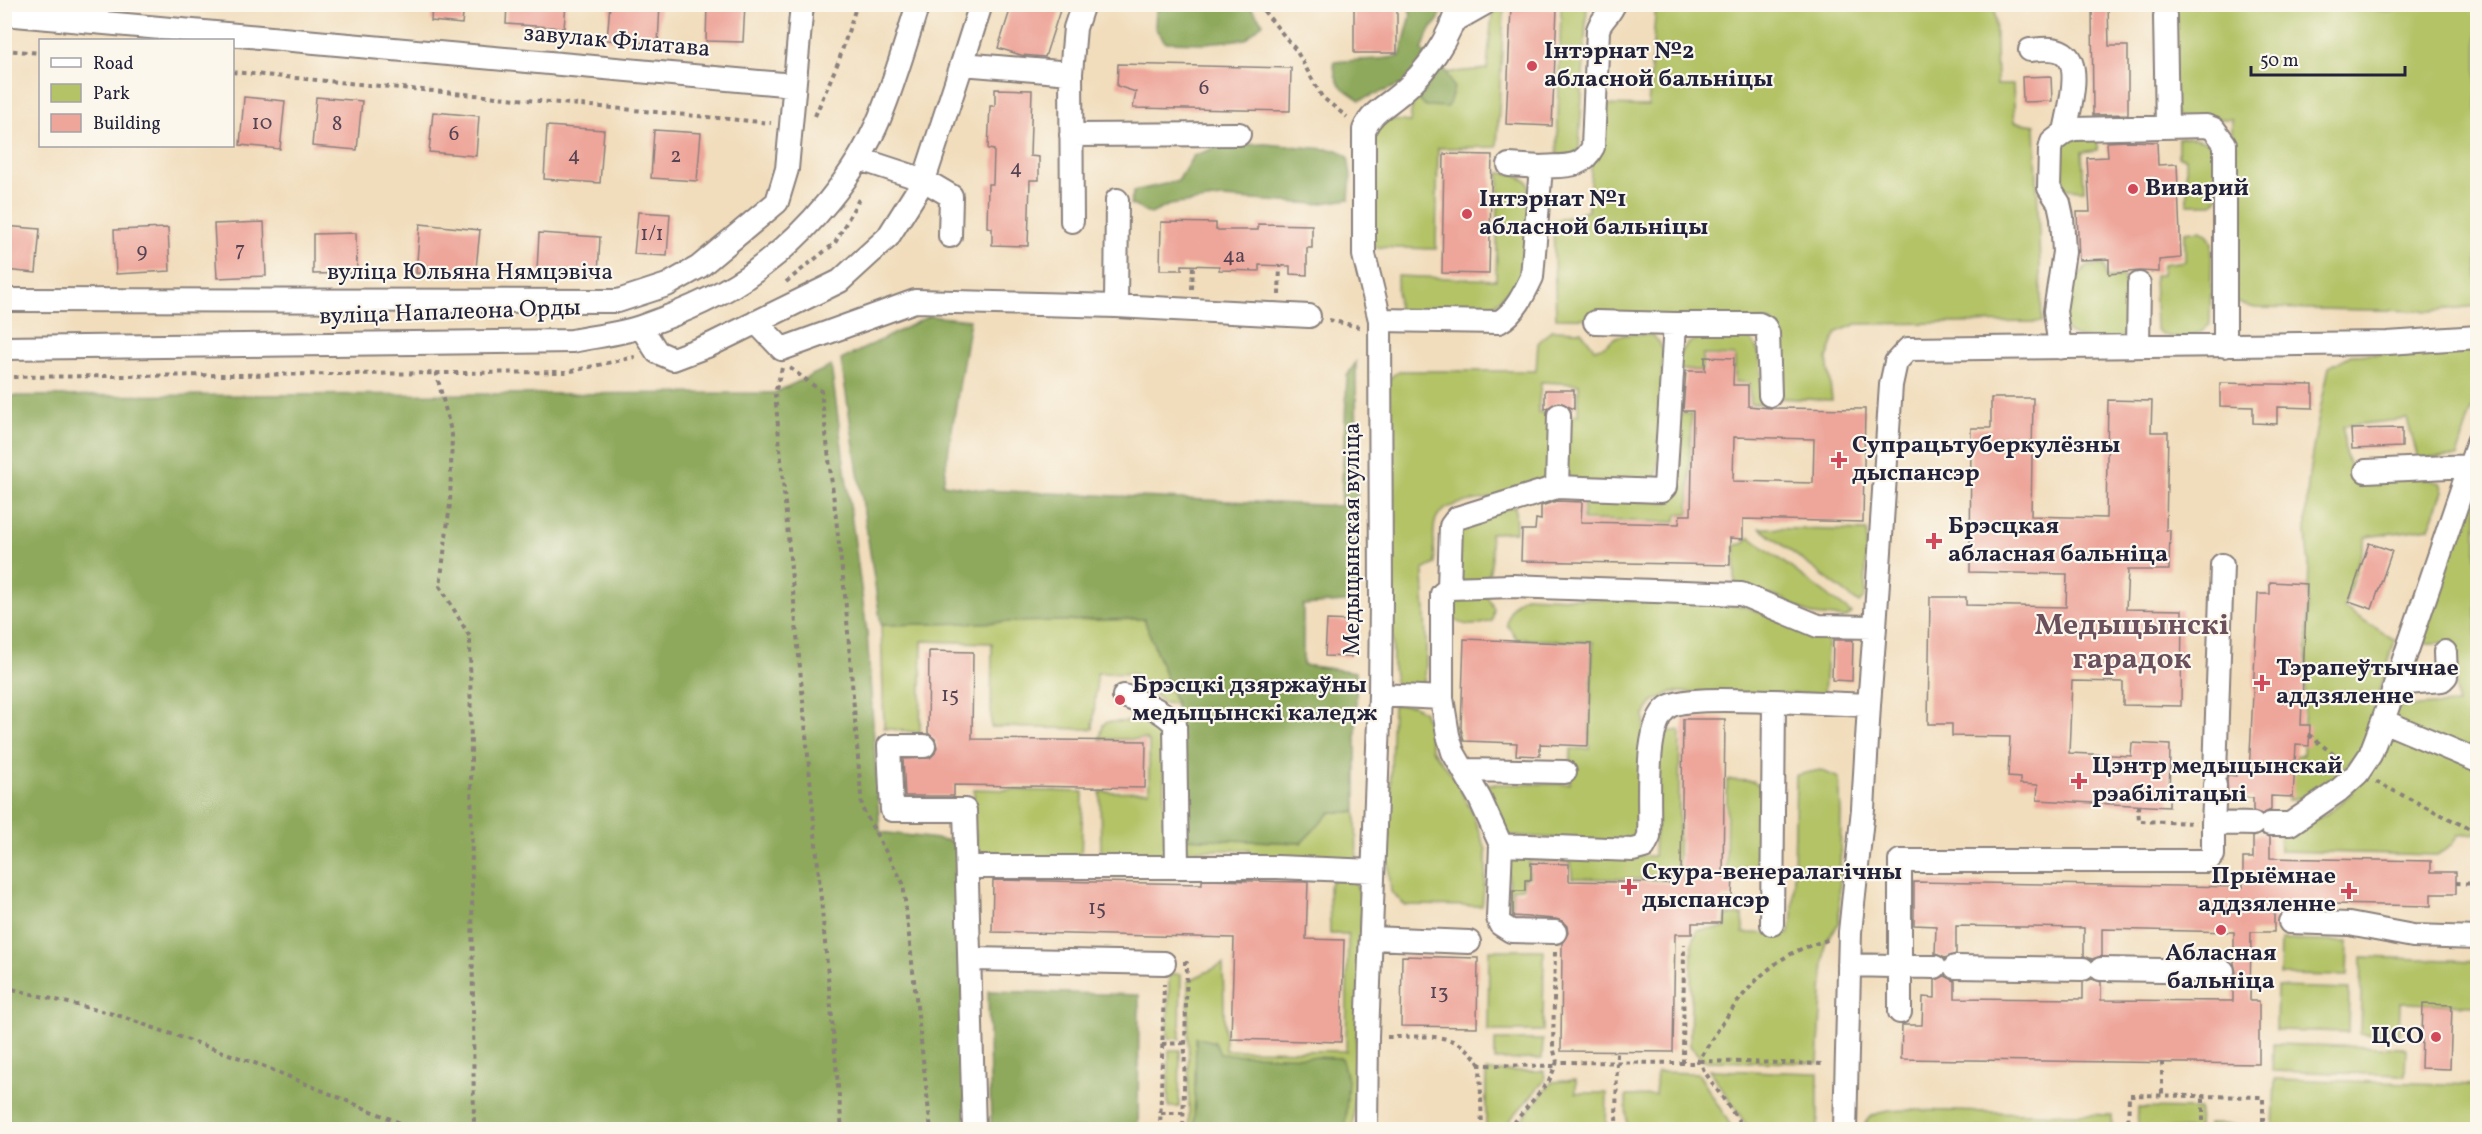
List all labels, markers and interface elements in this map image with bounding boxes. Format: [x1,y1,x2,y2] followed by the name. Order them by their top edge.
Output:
[522,17,712,67] street label: завулак Філатава
[1544,35,1773,97] place label: Інтэрнат №2 абласной бальніцы
[39,39,234,147] legend
[2251,39,2406,77] scale bar
[2260,49,2299,74] text: 50 m
[93,52,134,77] text: Road
[1525,59,1539,73] marker: Інтэрнат №2 абласной бальніцы
[1199,74,1209,103] house number: 6
[93,82,130,107] text: Park
[252,109,272,138] house number: 10
[332,110,342,139] house number: 8
[93,112,161,137] text: Building
[449,120,459,149] house number: 6
[568,141,580,170] house number: 4
[670,142,682,171] house number: 2
[1010,154,1022,183] house number: 4
[2145,172,2249,206] place label: Виварий
[2126,182,2140,196] marker: Виварий
[1479,183,1708,245] place label: Інтэрнат №1 абласной бальніцы
[1460,207,1474,221] marker: Інтэрнат №1 абласной бальніцы
[640,220,664,249] house number: 1/1
[235,236,245,265] house number: 7
[137,237,148,266] house number: 9
[1223,242,1246,271] house number: 4а
[327,256,613,290] street label: вуліца Юльяна Нямцэвіча
[319,291,581,335] street label: вуліца Напалеона Орды
[1336,422,1370,656] street label: Медыцынская вуліца
[1852,429,2120,491] place label: Супрацьтуберкулёзны дыспансэр
[1830,451,1848,469] marker: Супрацьтуберкулёзны дыспансэр
[1948,510,2168,572] place label: Брэсцкая абласная бальніца
[1925,532,1943,550] marker: Брэсцкая абласная бальніца
[2035,605,2229,681] district label: Медыцынскі гарадок
[2276,652,2459,714] place label: Тэрапеўтычнае аддзяленне
[1132,669,1377,731] place label: Брэсцкі дзяржаўны медыцынскі каледж
[2253,674,2271,692] marker: Тэрапеўтычнае аддзяленне
[941,681,959,710] house number: 15
[1113,693,1127,707] marker: Брэсцкі дзяржаўны медыцынскі каледж
[2092,750,2343,812] place label: Цэнтр медыцынскай рэабілітацыі
[2070,772,2088,790] marker: Цэнтр медыцынскай рэабілітацыі
[1642,856,1902,918] place label: Скура-венералагічны дыспансэр
[2198,860,2336,922] place label: Прыёмнае аддзяленне
[1620,878,1638,896] marker: Скура-венералагічны дыспансэр
[2340,882,2358,900] marker: Прыёмнае аддзяленне
[1088,894,1106,923] house number: 15
[2214,923,2228,937] marker: Абласная бальніца
[2165,937,2277,999] place label: Абласная бальніца
[1430,978,1448,1007] house number: 13
[2371,1020,2424,1054] place label: ЦСО
[2429,1030,2443,1044] marker: ЦСО

